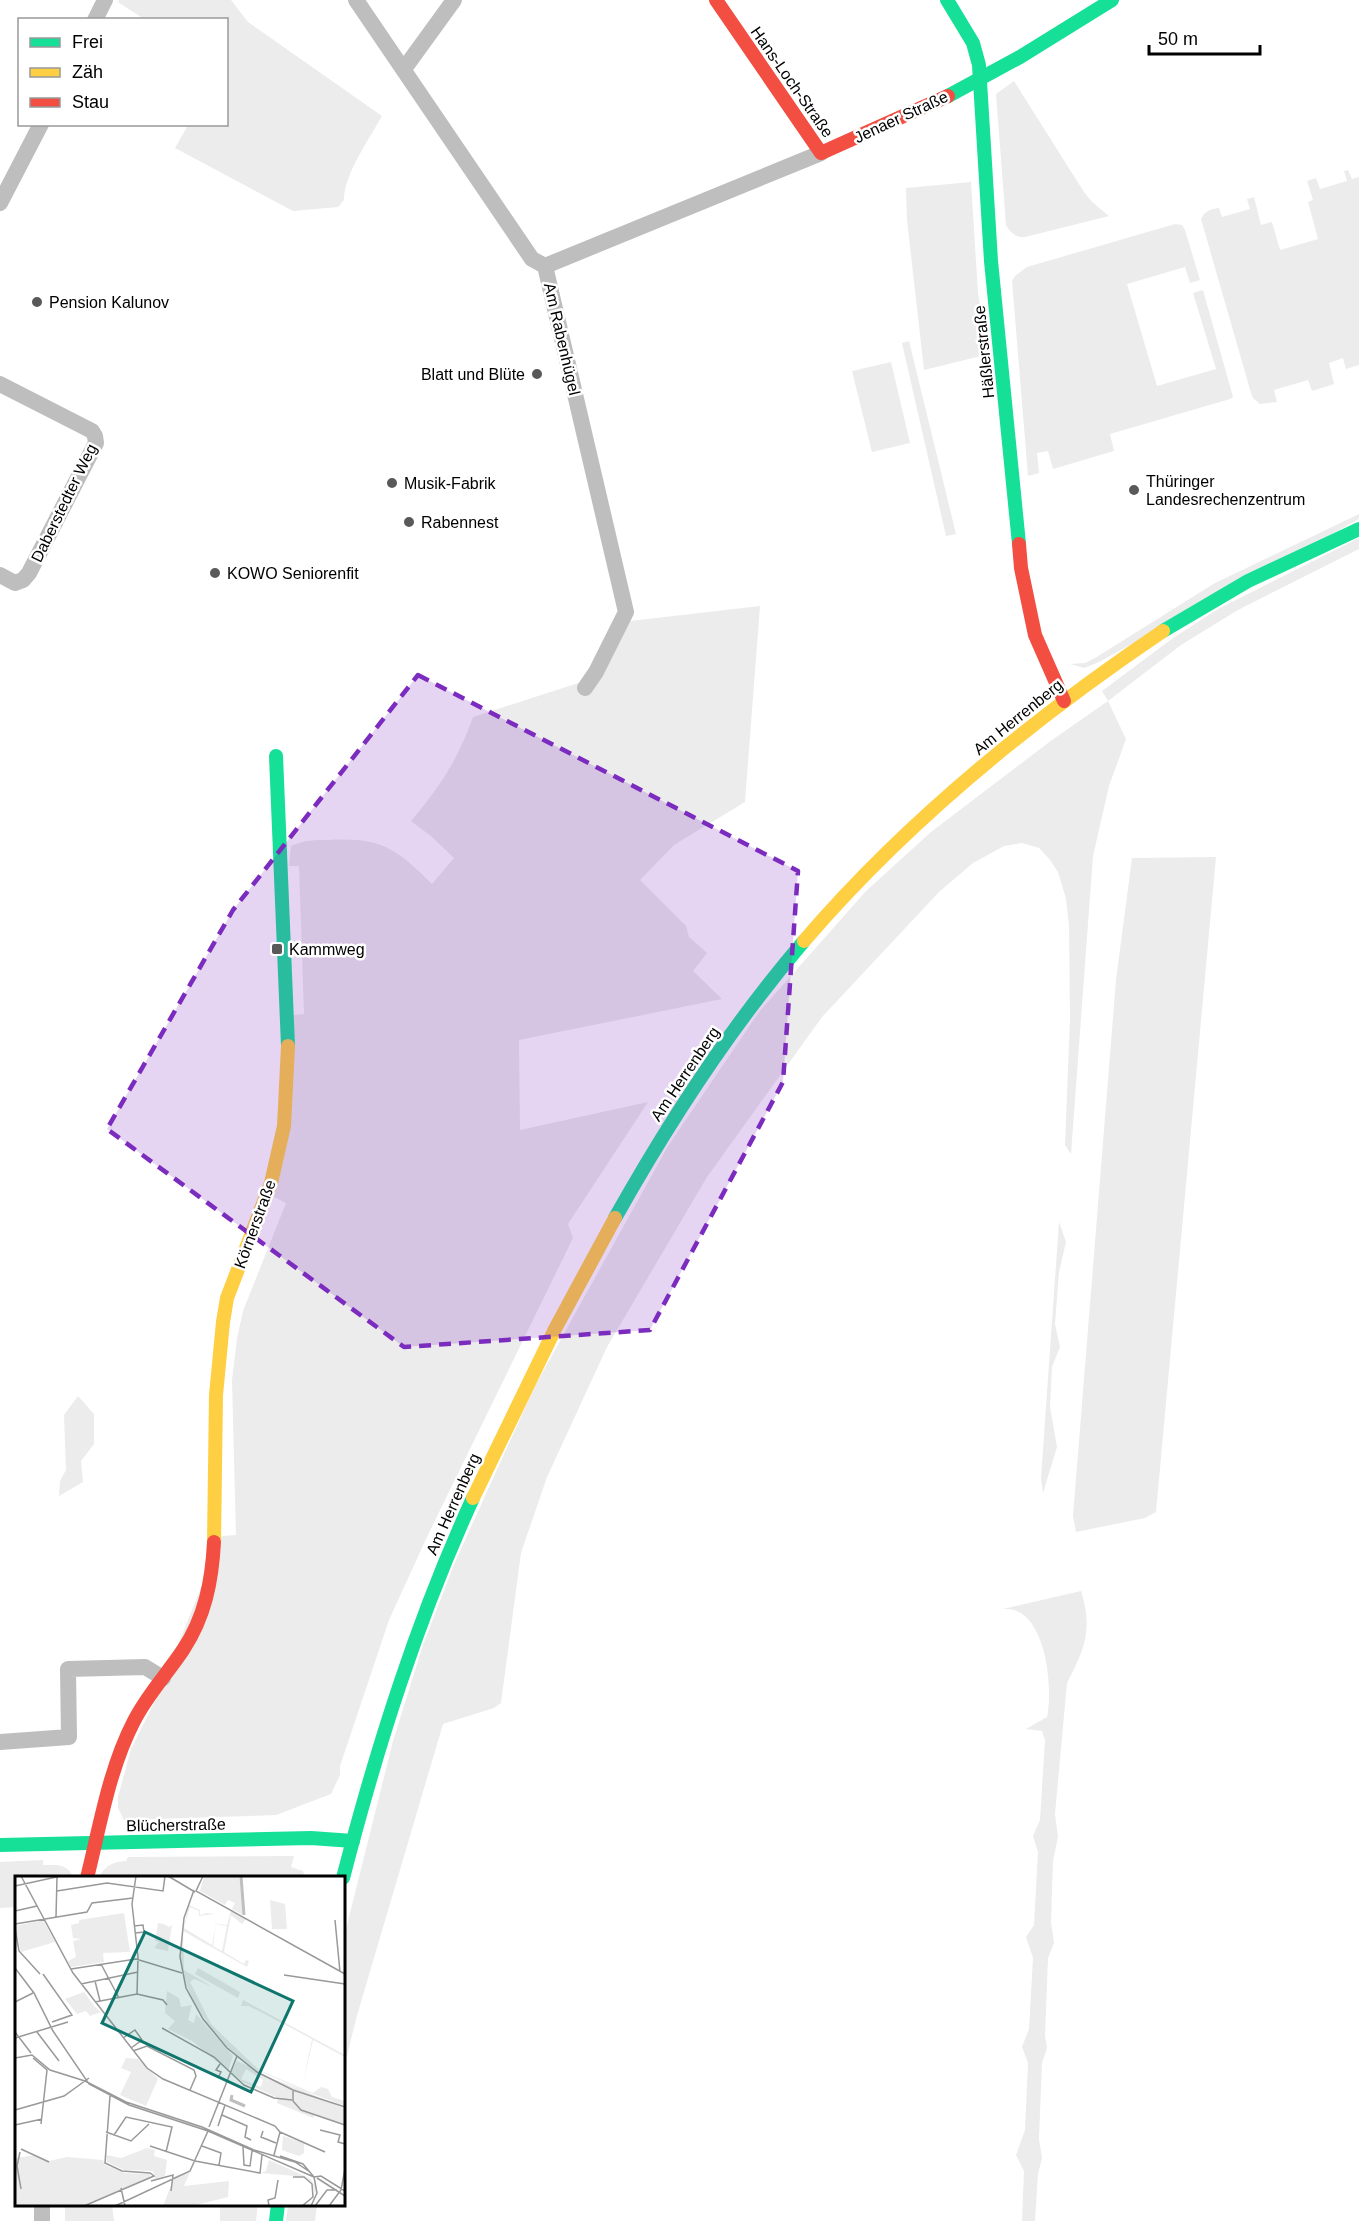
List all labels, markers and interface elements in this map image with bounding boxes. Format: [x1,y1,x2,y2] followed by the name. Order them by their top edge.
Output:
[18,18,228,126] legend
[1149,18,1260,56] scale bar
[748,24,837,140] street label: Hans-Loch-Straße
[1158,29,1198,49] text: 50 m
[72,32,103,52] text: Frei
[72,62,103,82] text: Zäh
[851,88,951,146] street label: Jenaer Straße
[72,92,109,112] text: Stau
[541,281,583,397] street label: Am Rabenhügel
[49,294,169,311] place label: Pension Kalunov
[30,295,44,309] marker: Pension Kalunov
[971,305,997,399] street label: Häßlerstraße
[421,366,525,383] place label: Blatt und Blüte
[530,367,544,381] marker: Blatt und Blüte
[28,441,100,565] street label: Daberstedter Weg
[1146,473,1305,508] place label: Thüringer Landesrechenzentrum
[404,475,497,492] place label: Musik-Fabrik
[385,476,399,490] marker: Musik-Fabrik
[1127,483,1141,497] marker: Thüringer Landesrechenzentrum
[421,514,499,531] place label: Rabennest
[402,515,416,529] marker: Rabennest
[227,565,359,582] place label: KOWO Seniorenfit
[208,566,222,580] marker: KOWO Seniorenfit
[970,676,1066,758] street label: Am Herrenberg
[289,941,365,958] place label: Kammweg
[270,942,284,956] marker: Kammweg
[647,1024,723,1124] street label: Am Herrenberg
[231,1177,279,1271] street label: Körnerstraße
[423,1451,483,1557] street label: Am Herrenberg
[126,1816,226,1834] street label: Blücherstraße
[15,1876,345,2206] inset map

